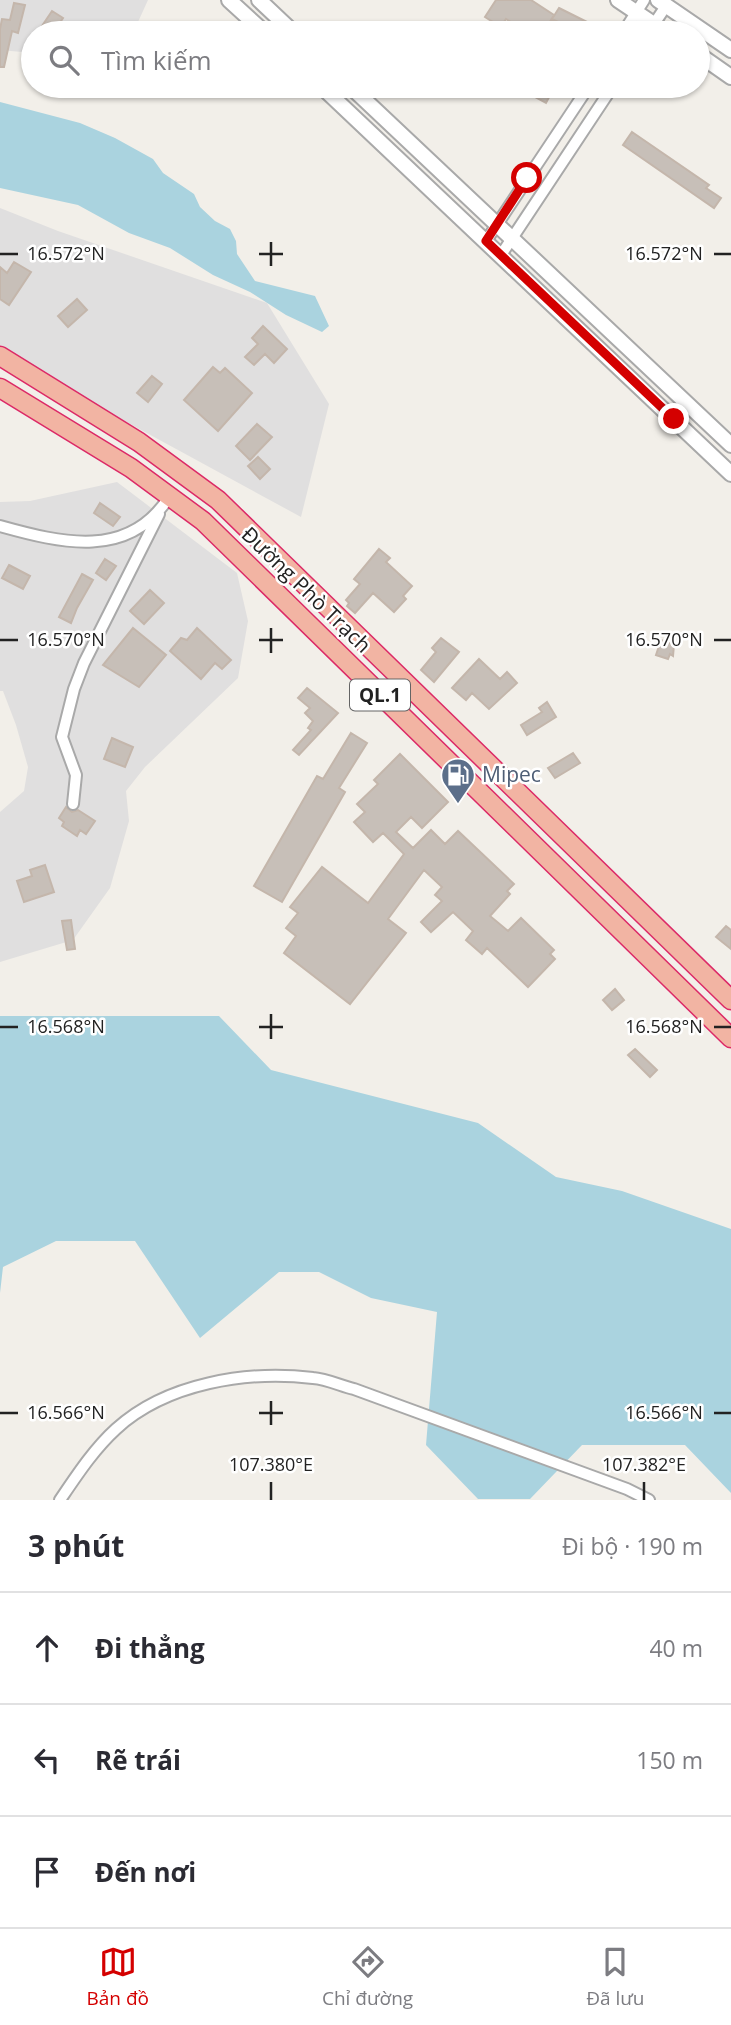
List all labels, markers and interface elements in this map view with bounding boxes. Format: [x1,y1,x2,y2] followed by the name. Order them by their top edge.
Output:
[21,21,710,98] search box
[45,41,83,79] icon: search
[101,42,212,78] text: Tìm kiếm
[511,162,542,193] route start
[27,241,105,265] text: 16.572°N
[625,241,703,265] text: 16.572°N
[658,403,689,434] route end
[236,520,378,658] street label: Đường Phò Trạch
[27,627,105,651] text: 16.570°N
[625,627,703,651] text: 16.570°N
[350,680,410,710] road number: QL.1
[439,756,477,805] fuel station icon: Mipec
[482,760,541,788] place label: Mipec
[27,1014,105,1038] text: 16.568°N
[625,1014,703,1038] text: 16.568°N
[27,1400,105,1424] text: 16.566°N
[625,1400,703,1424] text: 16.566°N
[229,1452,313,1476] text: 107.380°E
[602,1452,686,1476] text: 107.382°E
[28,1525,124,1566] text: 3 phút
[562,1530,703,1562] text: Đi bộ · 190 m
[28,1629,66,1667] icon: ahead
[95,1630,205,1666] text: Đi thẳng
[649,1632,703,1664] text: 40 m
[28,1741,66,1779] icon: left
[95,1742,181,1778] text: Rẽ trái
[636,1744,703,1776] text: 150 m
[28,1853,66,1891] icon: arrive
[95,1854,196,1890] text: Đến nơi
[86,1943,149,2011] tab: Bản đồ
[322,1943,413,2011] tab: Chỉ đường
[586,1943,644,2011] tab: Đã lưu

